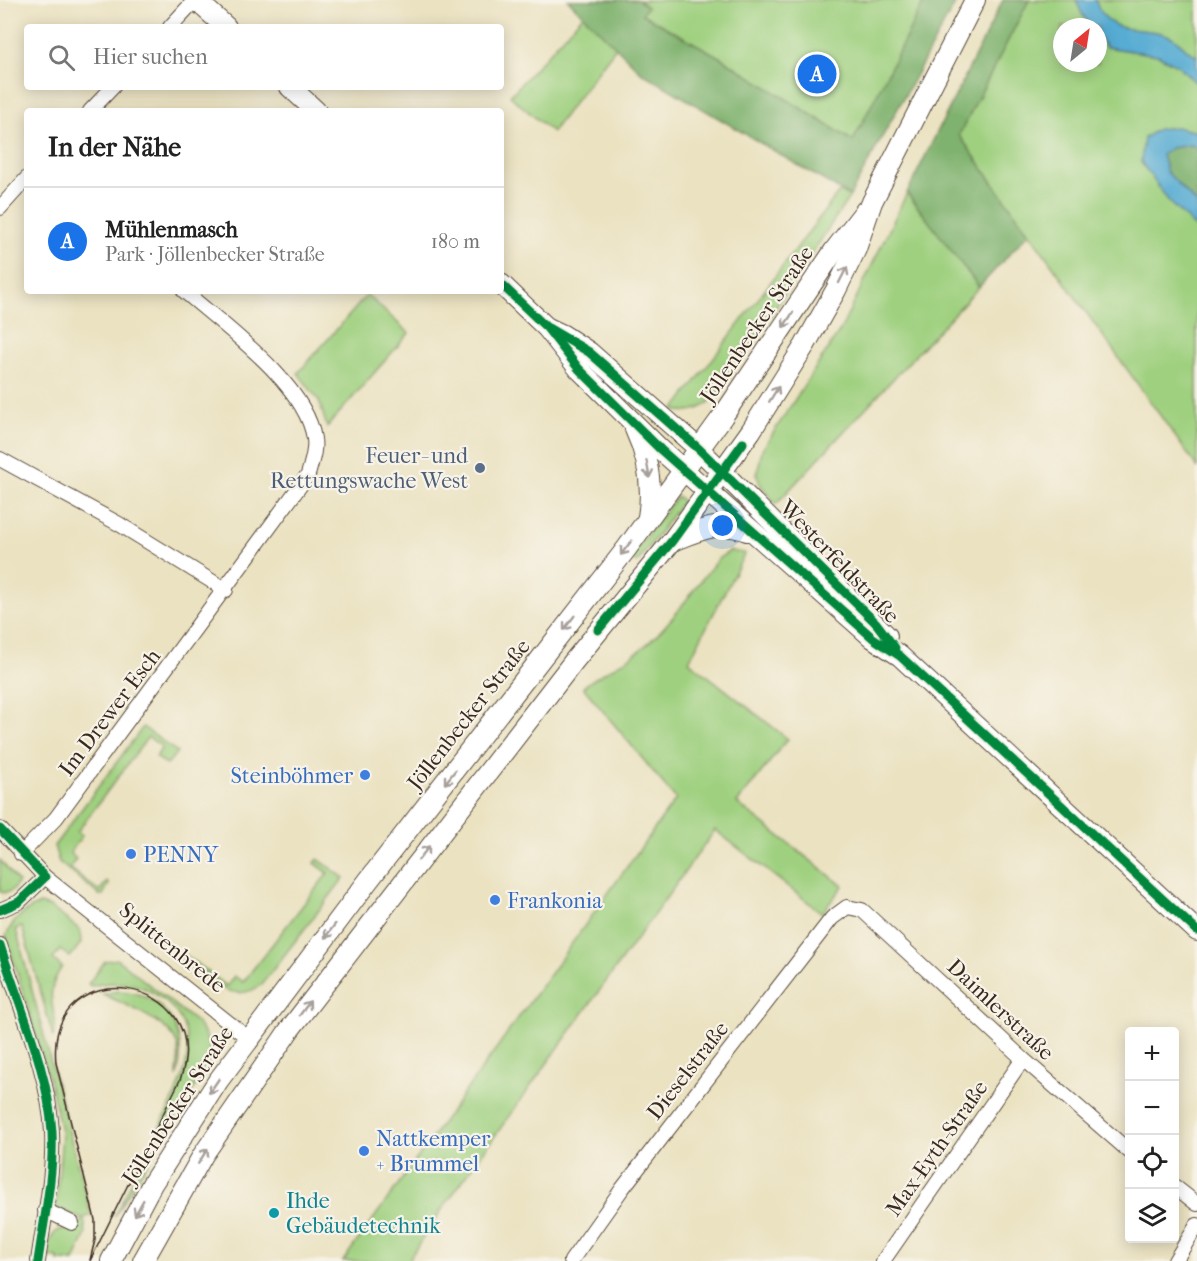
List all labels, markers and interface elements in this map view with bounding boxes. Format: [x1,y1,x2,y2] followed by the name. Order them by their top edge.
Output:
[1053,18,1107,72] north arrow
[24,24,504,90] search box
[45,41,78,74] icon: search
[93,44,208,70] text: Hier suchen
[798,52,836,97] pin: A
[48,132,181,163] text: In der Nähe
[105,217,238,243] text: Mühlenmasch
[61,230,74,253] text: A
[431,230,480,253] text: 180 m
[693,241,819,410] street label: Jöllenbecker Straße
[105,243,325,266] text: Park · Jöllenbecker Straße
[838,267,850,285] one-way arrow
[782,312,794,328] one-way arrow
[769,386,781,403] one-way arrow
[270,443,469,494] place label: Feuer- und Rettungswache West
[642,459,653,479] one-way arrow
[473,461,487,475] marker: Feuer- und Rettungswache West
[773,494,905,629] street label: Westerfeldstraße
[708,511,737,540] your location
[620,540,633,556] one-way arrow
[563,615,576,631] one-way arrow
[401,634,536,797] street label: Jöllenbecker Straße
[53,643,167,781] street label: Im Drewer Esch
[230,763,354,789] place label: Steinböhmer
[358,768,372,782] marker: Steinböhmer
[443,769,456,785] one-way arrow
[143,842,219,868] place label: PENNY
[418,846,431,862] one-way arrow
[124,847,138,861] marker: PENNY
[507,888,603,914] place label: Frankonia
[488,893,502,907] marker: Frankonia
[114,897,231,999] street label: Splittenbrede
[324,922,336,938] one-way arrow
[942,954,1059,1066] street label: Daimlerstraße
[299,1000,311,1016] one-way arrow
[641,1016,734,1125] street label: Dieselstraße
[116,1021,239,1191] street label: Jöllenbecker Straße
[1125,1027,1179,1243] map controls
[1125,1027,1179,1081] button: +
[880,1076,993,1221] street label: Max-Eyth-Straße
[208,1077,220,1093] one-way arrow
[1125,1081,1179,1135] button: −
[376,1126,491,1177] place label: Nattkemper + Brummel
[1125,1135,1179,1189] button: locate
[357,1144,371,1158] marker: Nattkemper + Brummel
[197,1148,209,1165] one-way arrow
[286,1188,441,1239] place label: Ihde Gebäudetechnik
[1125,1189,1179,1243] button: layers
[133,1199,145,1216] one-way arrow
[267,1206,281,1220] marker: Ihde Gebäudetechnik

